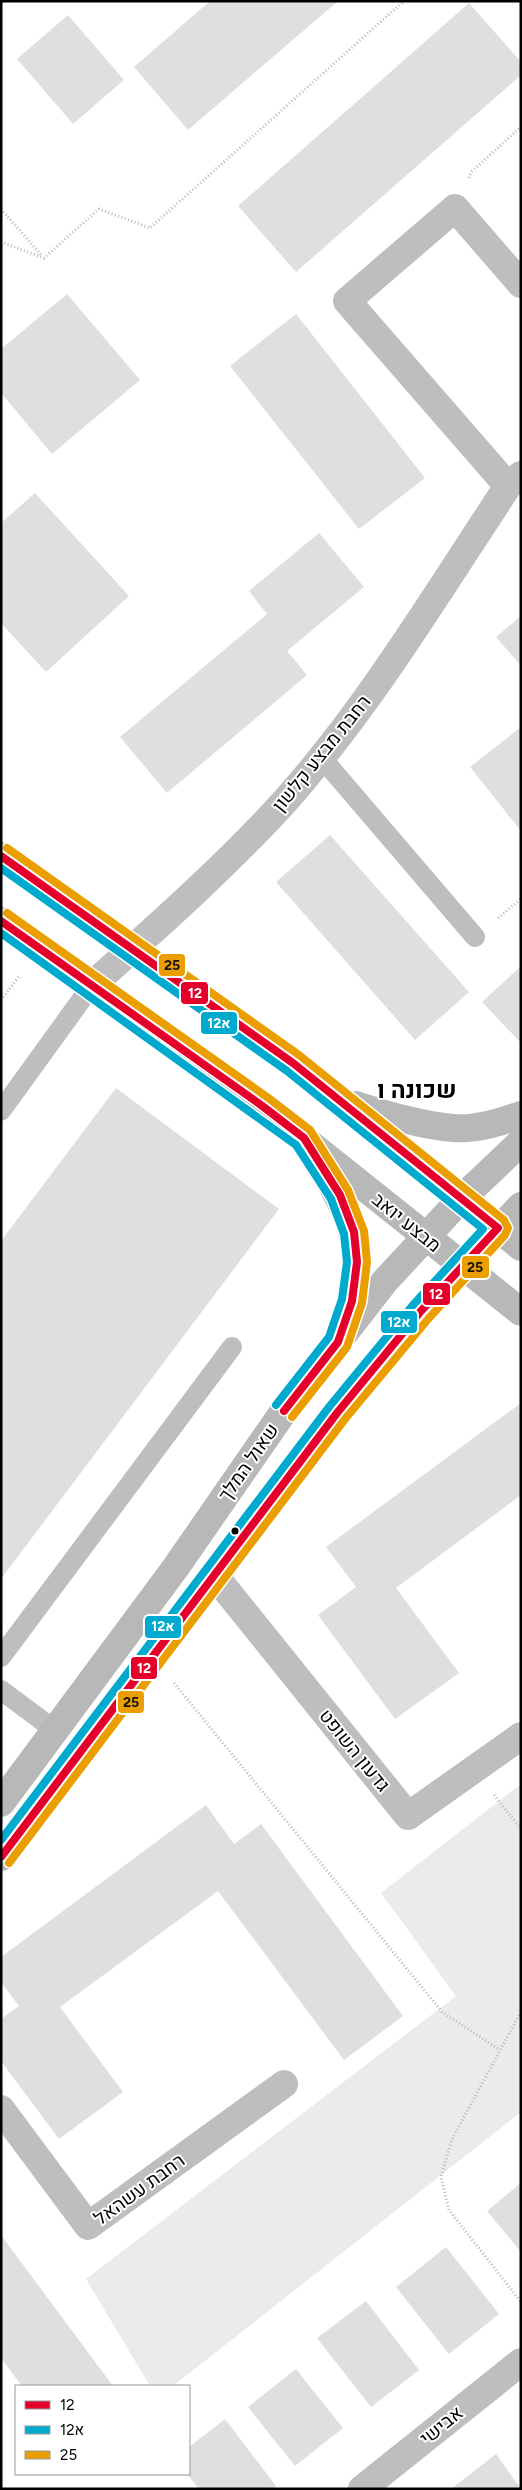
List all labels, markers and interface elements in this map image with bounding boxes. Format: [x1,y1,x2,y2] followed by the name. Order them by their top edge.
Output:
[267,690,375,816] street label: רחבת מבצע קלשון
[158,953,186,977] line badge: 25
[164,957,180,974] text: 25
[180,981,209,1005] line badge: 12
[188,985,202,1002] text: 12
[200,1011,238,1035] line badge: 12א
[207,1015,231,1032] text: 12א
[377,1075,457,1104] district label: שכונה ו
[368,1188,446,1257] street label: מבצע יואב
[461,1255,490,1279] line badge: 25
[467,1259,483,1276] text: 25
[422,1282,451,1306] line badge: 12
[429,1286,443,1303] text: 12
[380,1310,418,1334] line badge: 12א
[387,1314,411,1331] text: 12א
[213,1419,284,1506] street label: שאול המלך
[230,1526,240,1536] unlabelled marker
[144,1615,182,1639] line badge: 12א
[151,1618,175,1635] text: 12א
[130,1656,158,1680] line badge: 12
[137,1660,151,1677] text: 12
[117,1690,145,1714] line badge: 25
[123,1694,139,1711] text: 25
[314,1704,395,1796] street label: גדעון השופט
[89,2149,189,2230] street label: רחבת עשהאל
[15,2385,190,2475] legend
[60,2396,75,2414] text: 12
[415,2401,468,2450] street label: אבישי
[60,2421,84,2439] text: 12א
[60,2446,77,2464] text: 25

